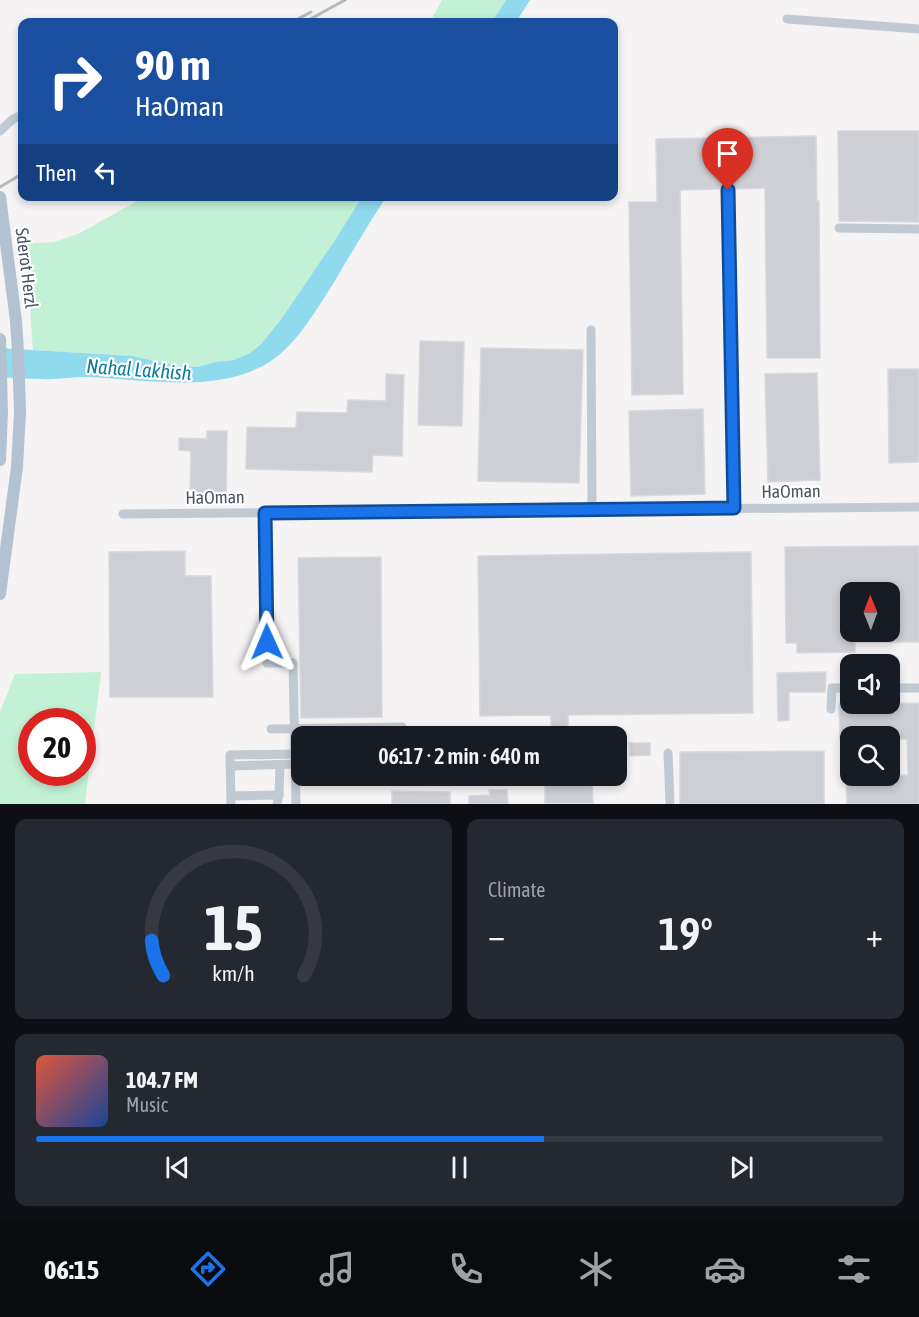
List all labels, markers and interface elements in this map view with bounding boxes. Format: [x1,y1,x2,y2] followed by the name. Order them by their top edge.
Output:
[135,41,210,89] text: 90 m
[36,42,114,120] icon: right
[135,91,224,122] text: HaOman
[702,128,753,190] pin
[711,137,744,170] icon: arrive
[89,156,122,189] icon: left
[36,160,77,186] text: Then
[12,227,42,310] street label: Sderot Herzl
[86,354,192,384] water label: Nahal Lakhish
[761,480,821,502] street label: HaOman
[185,486,245,508] street label: HaOman
[840,582,900,642] north arrow
[840,582,900,786] map controls
[235,610,299,674] position arrow
[840,654,900,714] button: sound
[18,708,96,786] speed limit sign: 20
[840,726,900,786] button: search
[378,743,540,769] text: 06:17 · 2 min · 640 m
[488,878,545,901] text: Climate
[204,892,263,963] text: 15
[658,908,713,960] text: 19°
[488,916,505,954] text: −
[866,916,883,954] text: +
[212,961,255,986] text: km/h
[126,1067,198,1093] text: 104.7 FM
[126,1093,168,1116] text: Music
[161,1151,194,1184] icon: previous
[443,1151,476,1184] icon: pause
[725,1151,758,1184] icon: next
[187,1248,229,1290] icon: directions
[316,1248,358,1290] icon: music
[445,1248,487,1290] icon: phone
[575,1248,617,1290] icon: climate
[704,1248,746,1290] icon: car
[833,1248,875,1290] icon: filters
[44,1254,99,1285] text: 06:15

